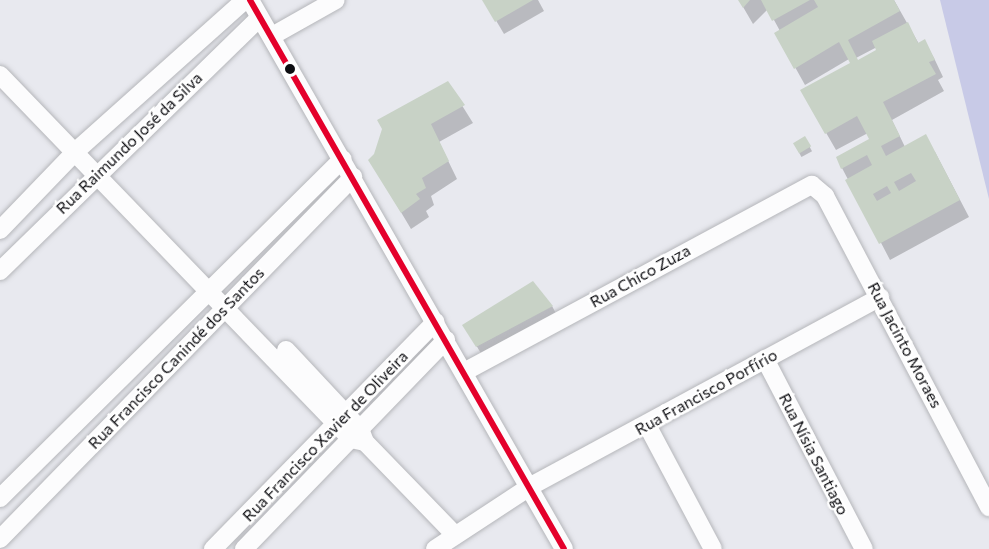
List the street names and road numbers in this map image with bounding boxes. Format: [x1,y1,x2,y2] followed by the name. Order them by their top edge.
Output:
[52,68,206,218] street label: Rua Raimundo José da Silva
[586,241,694,311] street label: Rua Chico Zuza
[84,263,268,453] street label: Rua Francisco Canindé dos Santos
[864,279,946,411] street label: Rua Jacinto Moraes
[631,345,781,439] street label: Rua Francisco Porfírio
[238,347,412,525] street label: Rua Francisco Xavier de Oliveira
[775,390,853,518] street label: Rua Nísia Santiago

